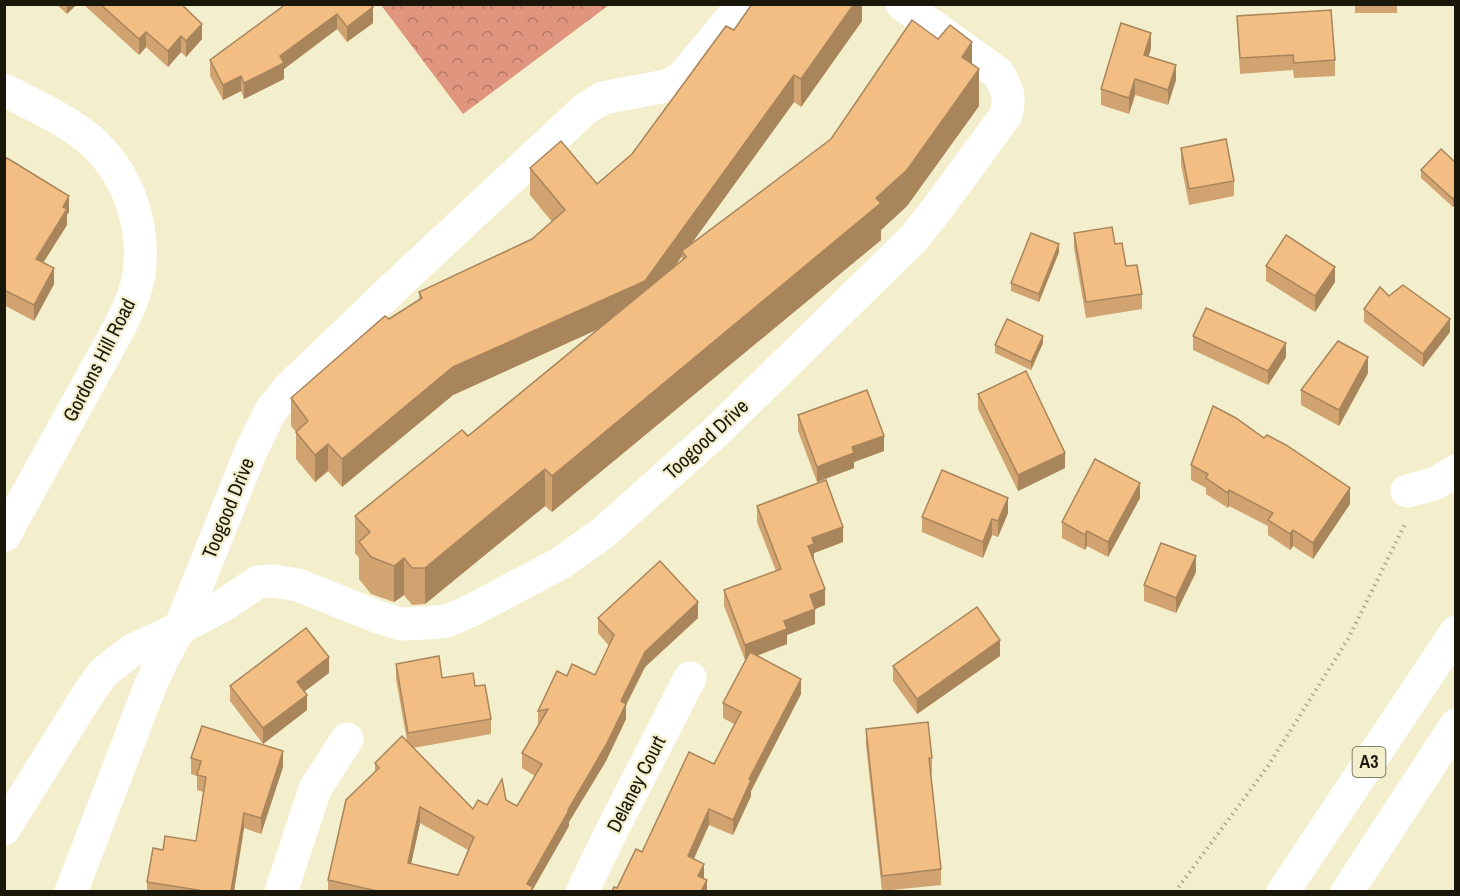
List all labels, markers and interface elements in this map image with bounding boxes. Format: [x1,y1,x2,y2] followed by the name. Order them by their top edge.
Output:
[56,294,141,426] street label: Gordons Hill Road
[657,392,754,485] street label: Toogood Drive
[195,453,260,562] street label: Toogood Drive
[600,731,672,837] street label: Delaney Court
[1352,747,1386,777] road number: A3

